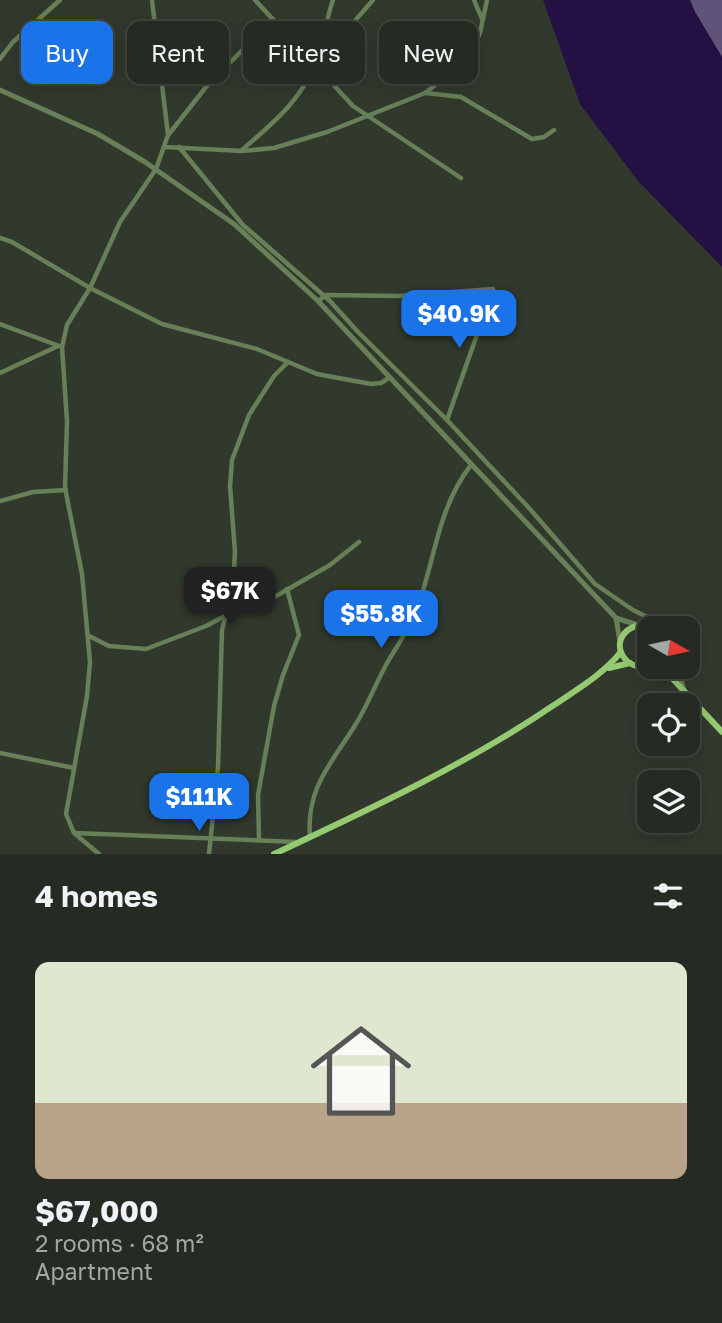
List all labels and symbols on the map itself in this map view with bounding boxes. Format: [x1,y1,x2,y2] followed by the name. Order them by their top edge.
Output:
[402,290,516,350] pin: $40.9K
[189,568,271,627] pin: $67K
[324,590,438,650] pin: $55.8K
[637,616,700,679] north arrow
[150,774,248,833] pin: $111K

